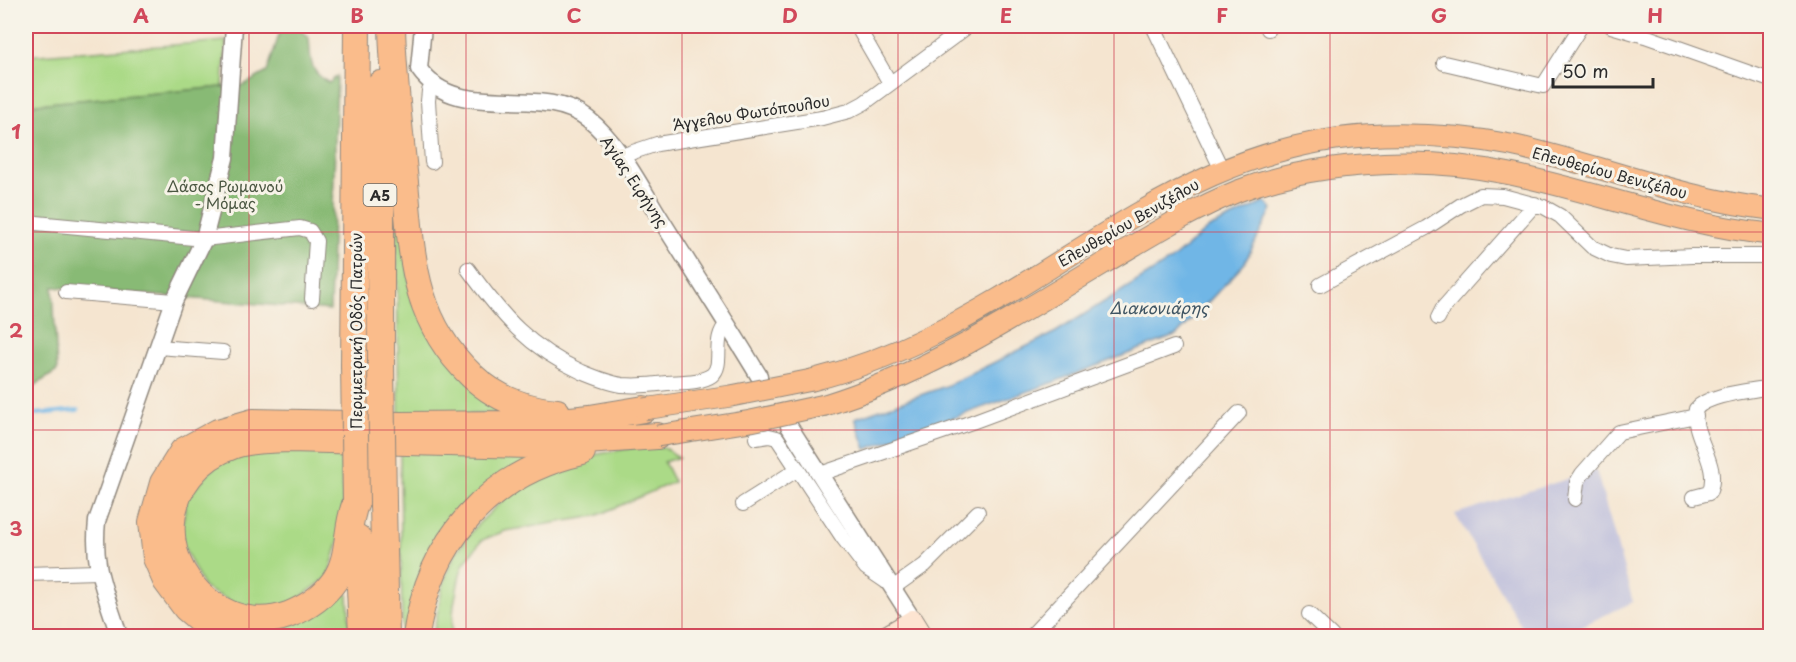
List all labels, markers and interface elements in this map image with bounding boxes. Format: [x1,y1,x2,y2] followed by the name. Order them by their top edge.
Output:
[133,0,149,30] text: A
[350,0,364,30] text: B
[566,0,582,30] text: C
[782,0,798,30] text: D
[1000,0,1012,30] text: E
[1216,0,1228,30] text: F
[1431,0,1447,30] text: G
[1647,0,1663,30] text: H
[1553,51,1654,89] scale bar
[1562,57,1609,84] text: 50 m
[671,88,831,136] street label: Άγγελου Φωτόπουλου
[11,116,21,146] text: 1
[596,130,674,232] street label: Αγίας Ειρήνης
[1530,140,1690,204] street label: Ελευθερίου Βενιζέλου
[1053,172,1203,272] street label: Ελευθερίου Βενιζέλου
[167,174,283,214] park label: Δάσος Ρωμανού - Μόμας
[364,184,397,206] road number: Α5
[344,232,367,430] street label: Περιμετρική Οδός Πατρών
[1110,295,1210,319] water label: Διακονιάρης
[9,315,23,345] text: 2
[9,513,23,543] text: 3

